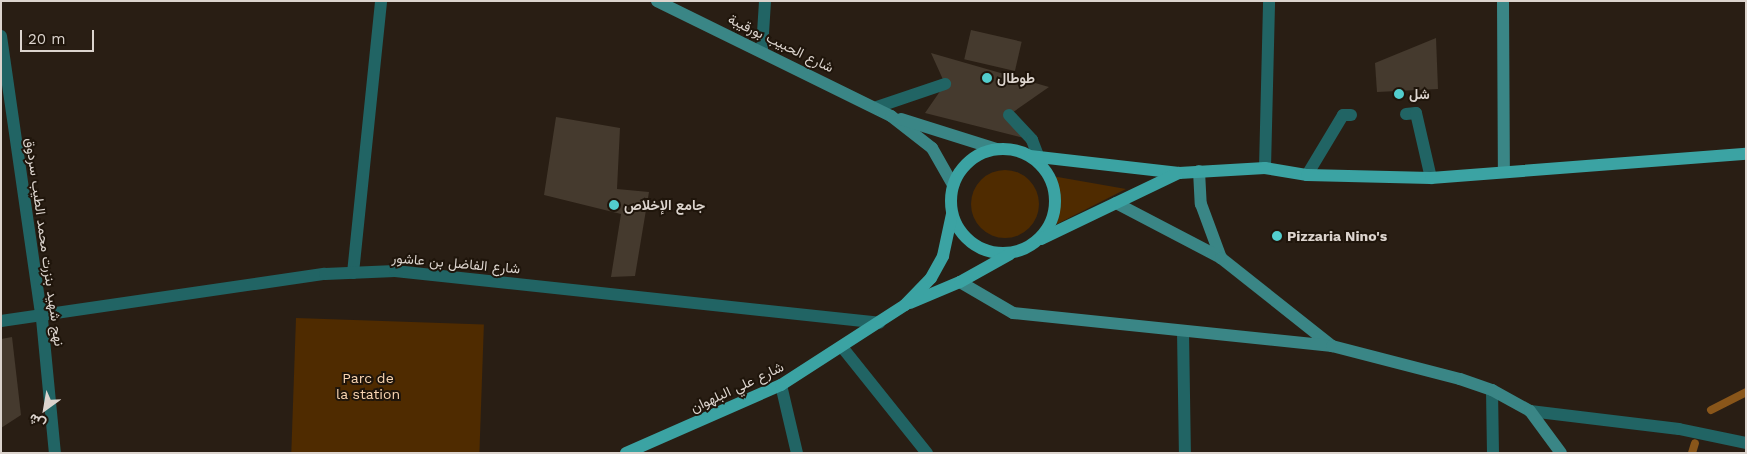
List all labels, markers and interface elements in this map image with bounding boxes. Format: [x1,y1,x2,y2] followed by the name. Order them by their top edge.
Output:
[726,10,836,76] street label: شارع الحبيب بورقيبة
[22,20,96,52] scale bar
[28,30,66,48] text: 20 m
[997,70,1035,86] place label: طوطال
[981,72,993,84] marker: طوطال
[1409,86,1430,102] place label: شل
[1393,88,1405,100] marker: شل
[22,137,68,347] street label: نهج شهيد بنزرت محمد الطيب سردوق
[624,197,705,213] place label: جامع الإخلاص
[608,199,620,211] marker: جامع الإخلاص
[1287,228,1387,244] place label: Pizzaria Nino's
[1271,230,1283,242] marker: Pizzaria Nino's
[391,249,521,277] street label: شارع الفاضل بن عاشور
[688,358,786,416] street label: شارع علي البلهوان
[336,370,400,402] park label: Parc de la station
[20,384,70,434] north arrow
[26,410,48,433] text: ش

